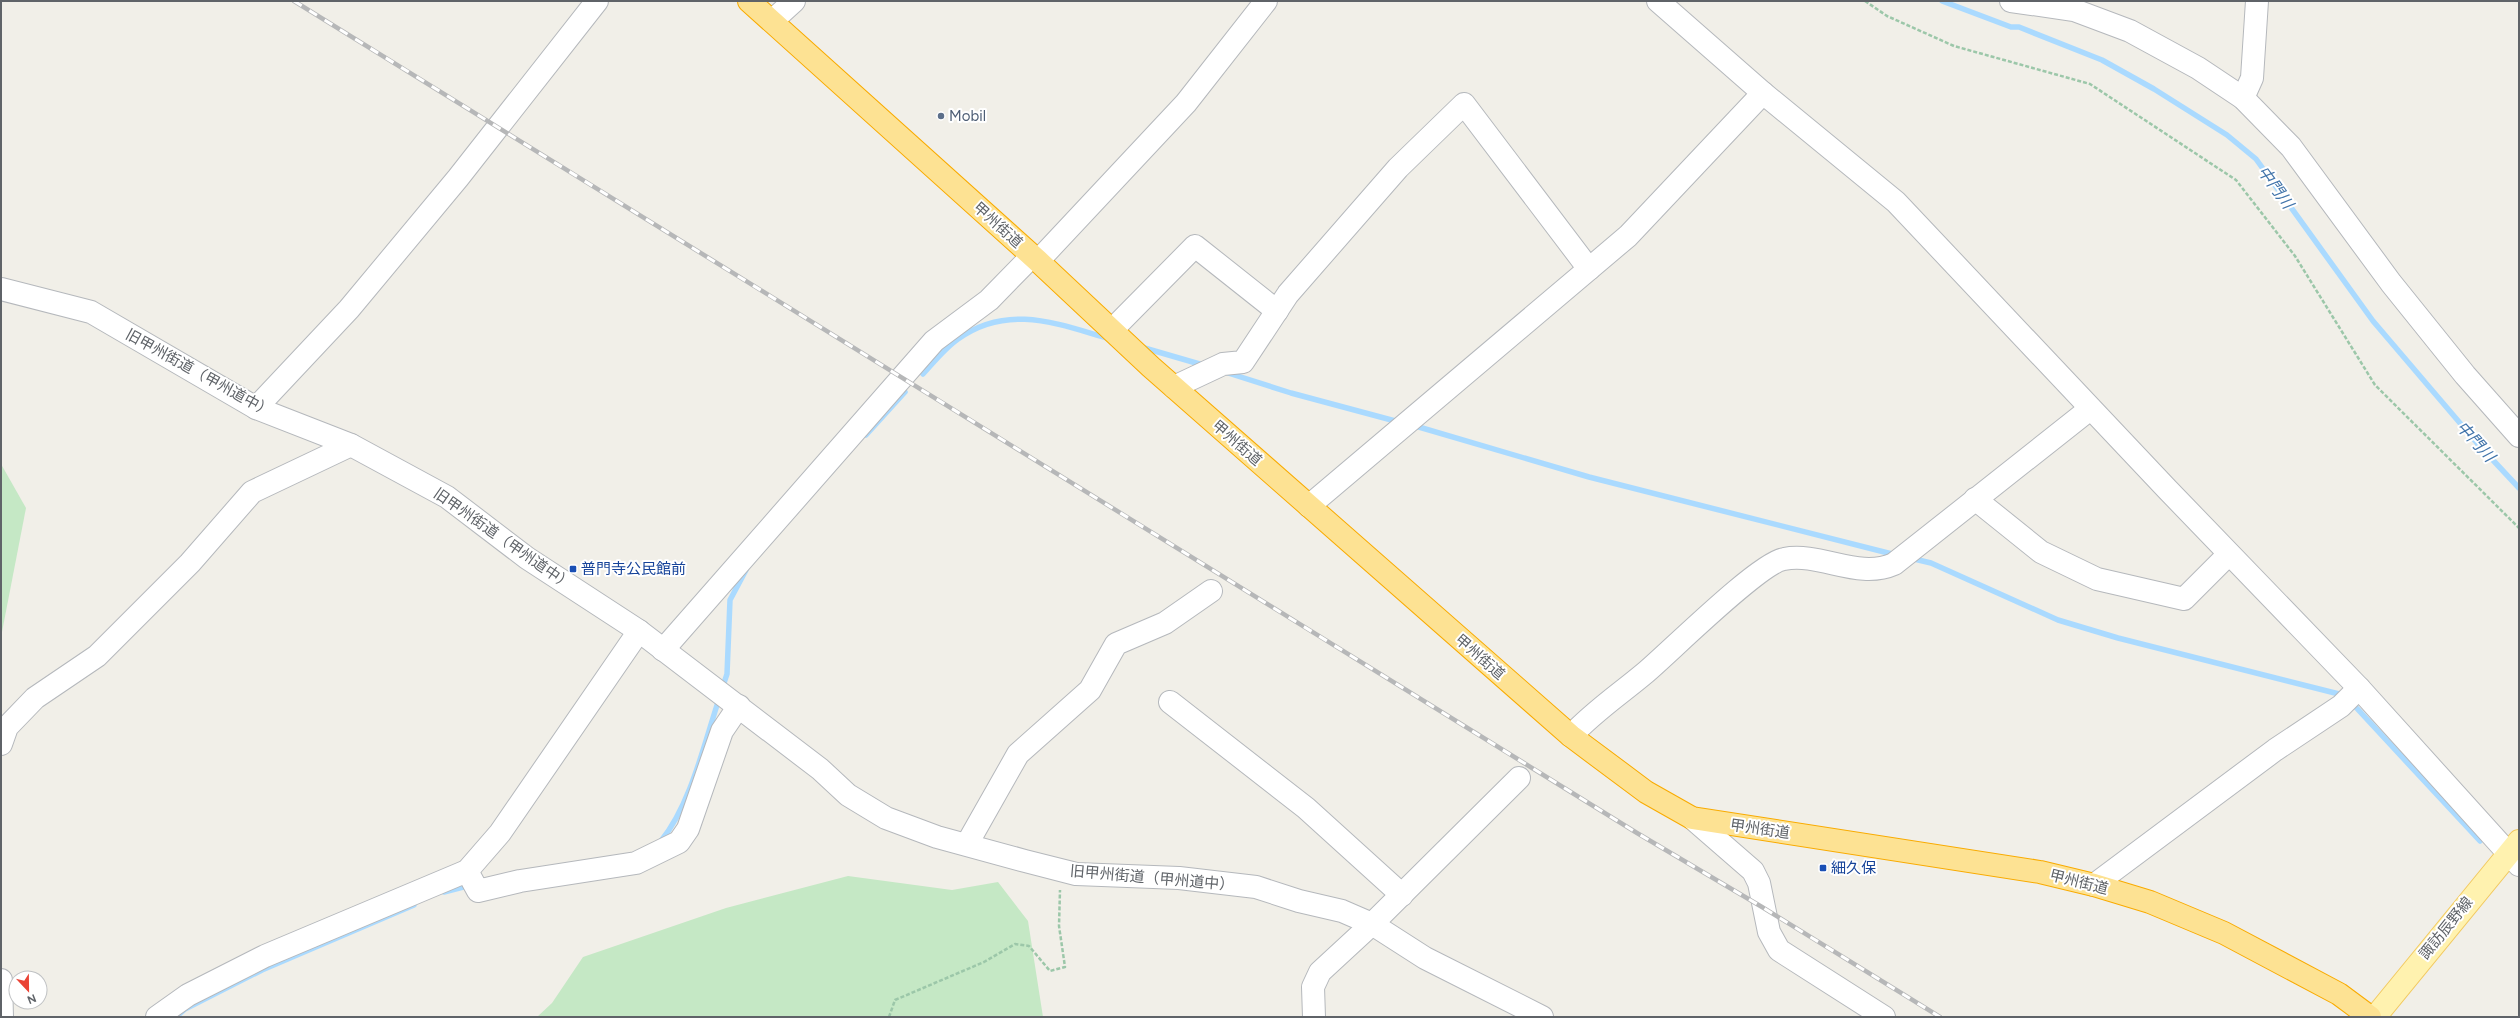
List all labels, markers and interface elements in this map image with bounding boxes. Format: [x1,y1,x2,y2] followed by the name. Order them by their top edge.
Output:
[949,107,986,125] place label: Mobil
[936,111,946,121] marker: Mobil
[2254,162,2299,214] water label: 中門川
[970,198,1026,252] street label: 甲州街道
[122,325,276,421] street label: 旧甲州街道（甲州道中）
[1208,417,1266,469] street label: 甲州街道
[2453,417,2500,467] water label: 中門川
[430,484,576,594] street label: 旧甲州街道（甲州道中）
[581,560,686,578] place label: 普門寺公民館前
[568,564,578,574] marker: 普門寺公民館前
[1451,631,1509,683] street label: 甲州街道
[1729,816,1791,842] street label: 甲州街道
[1831,859,1876,877] place label: 細久保
[1069,862,1235,894] street label: 旧甲州街道（甲州道中）
[1818,863,1828,873] marker: 細久保
[2048,866,2110,898] street label: 甲州街道
[2415,893,2477,963] street label: 諏訪辰野線
[8,970,48,1010] north arrow
[25,991,38,1006] text: N

